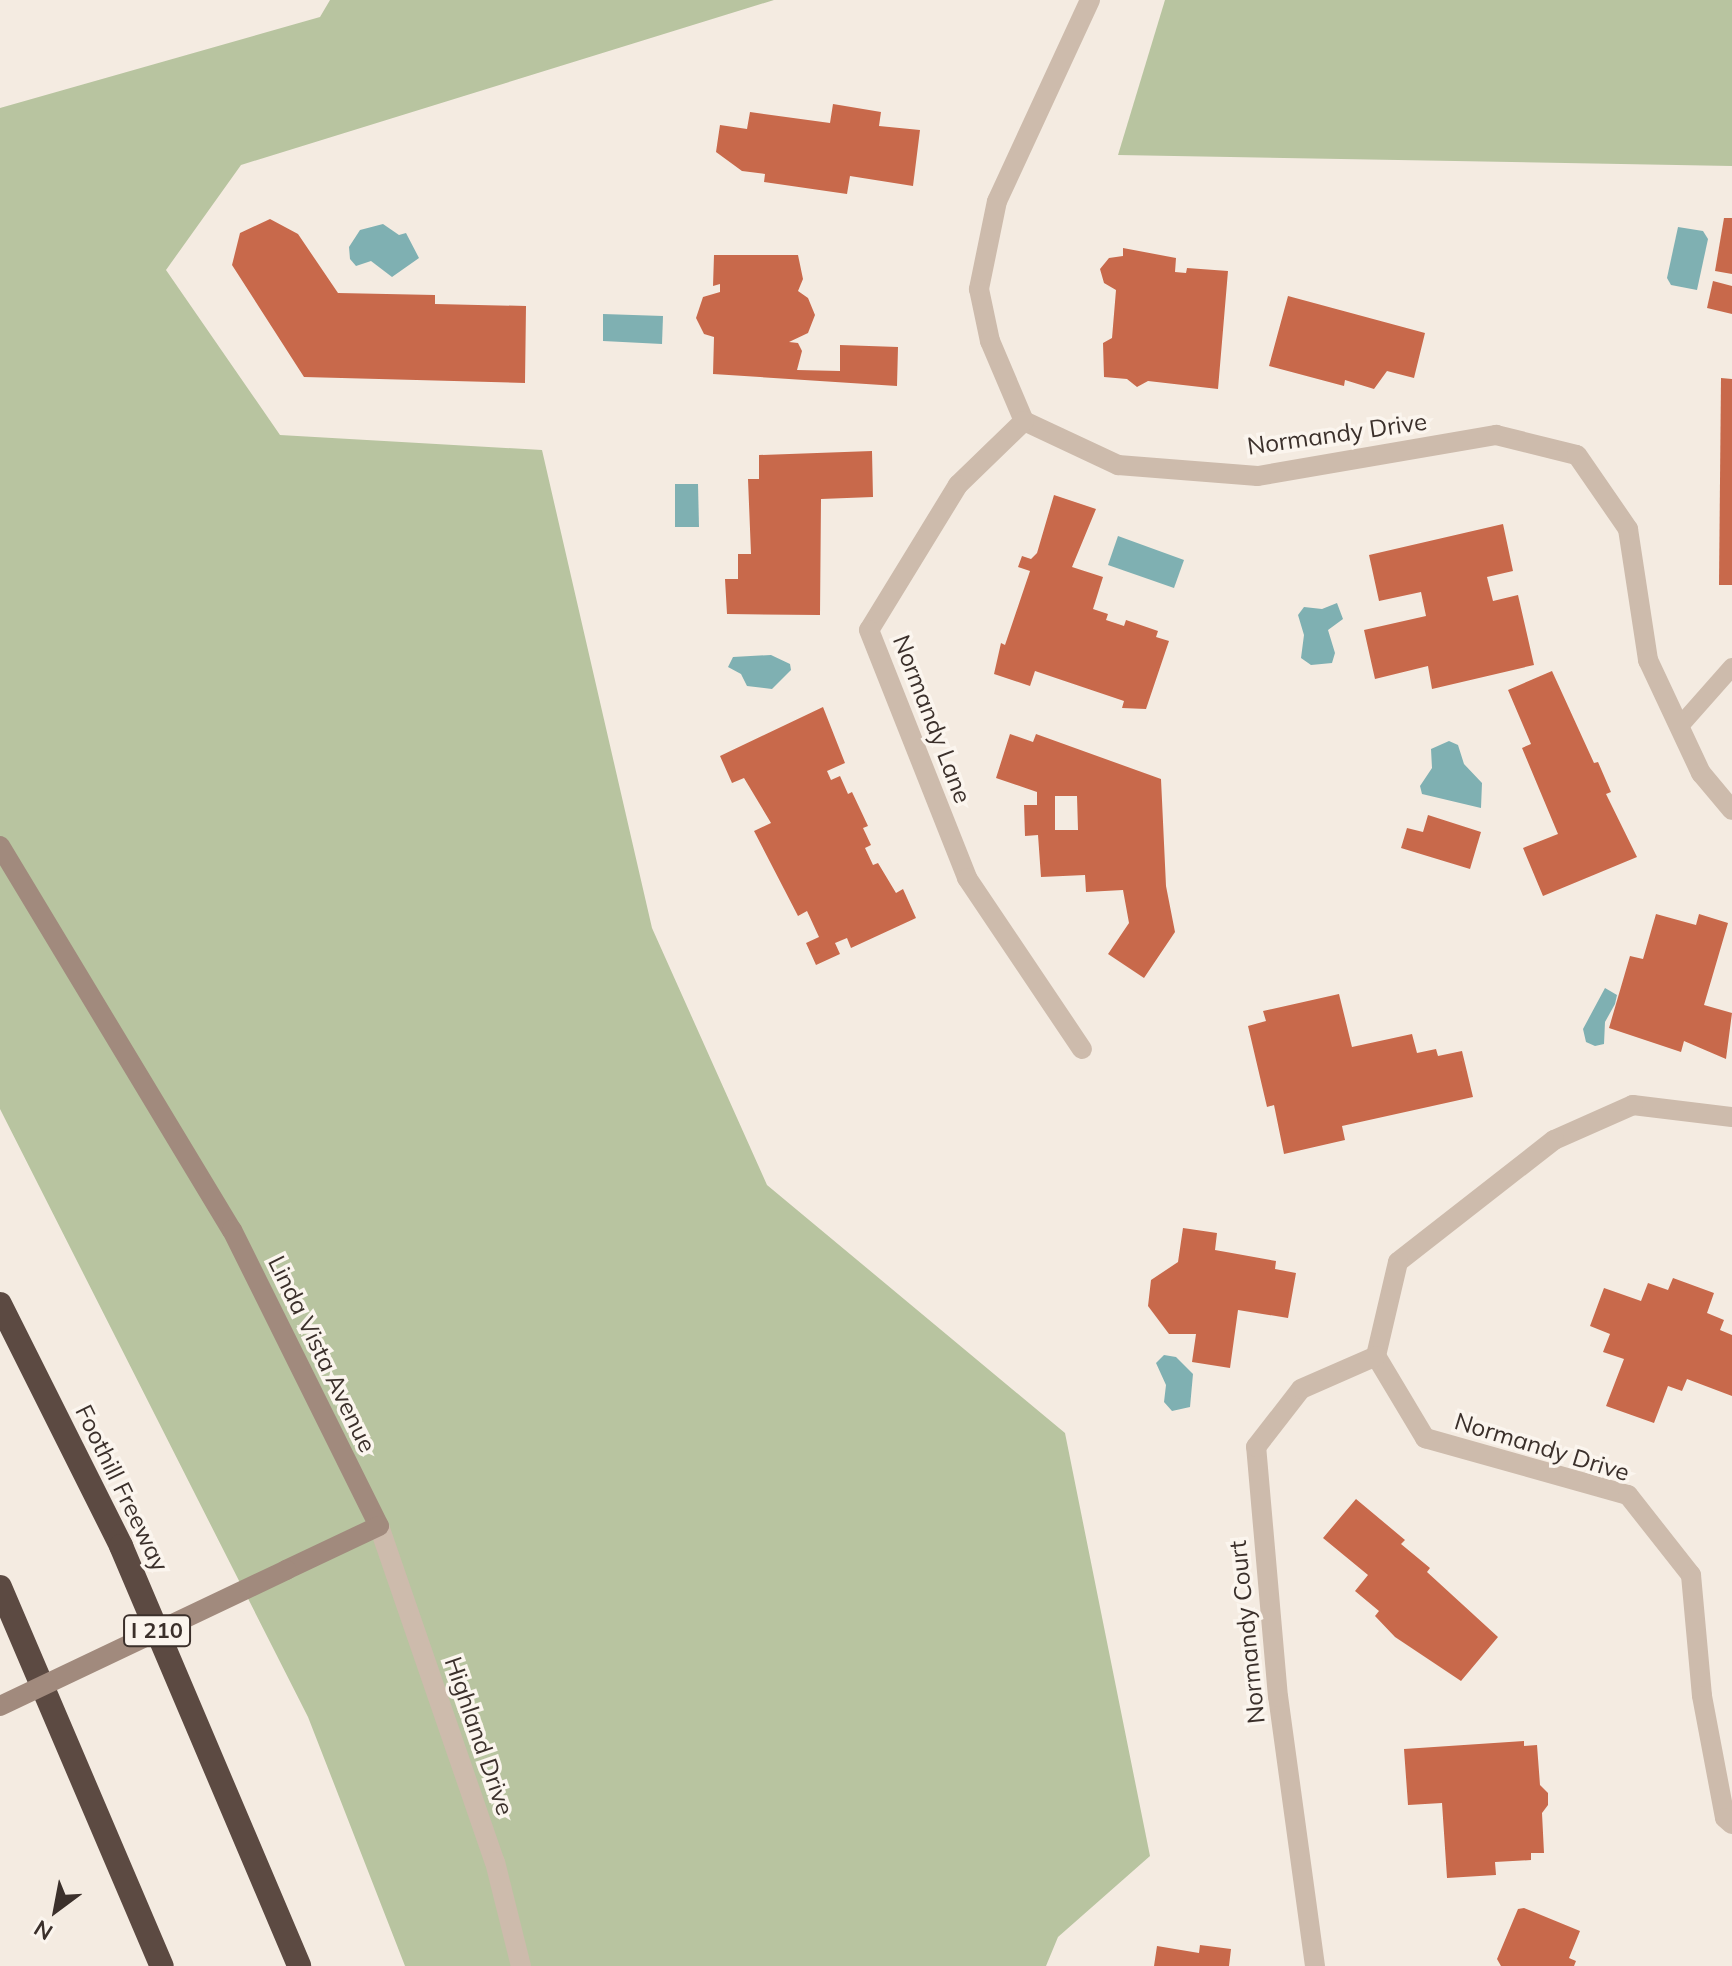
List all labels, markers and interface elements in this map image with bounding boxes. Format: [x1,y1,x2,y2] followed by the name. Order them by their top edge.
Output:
[1245,407,1429,461] street label: Normandy Drive
[887,631,977,807] street label: Normandy Lane
[262,1251,382,1457] street label: Linda Vista Avenue
[69,1400,175,1576] street label: Foothill Freeway
[1451,1407,1633,1487] street label: Normandy Drive
[1223,1539,1271,1725] street label: Normandy Court
[123,1613,191,1649] road number: I 210
[438,1653,520,1819] street label: Highland Drive
[16,1870,96,1950] north arrow
[29,1914,58,1947] text: N

